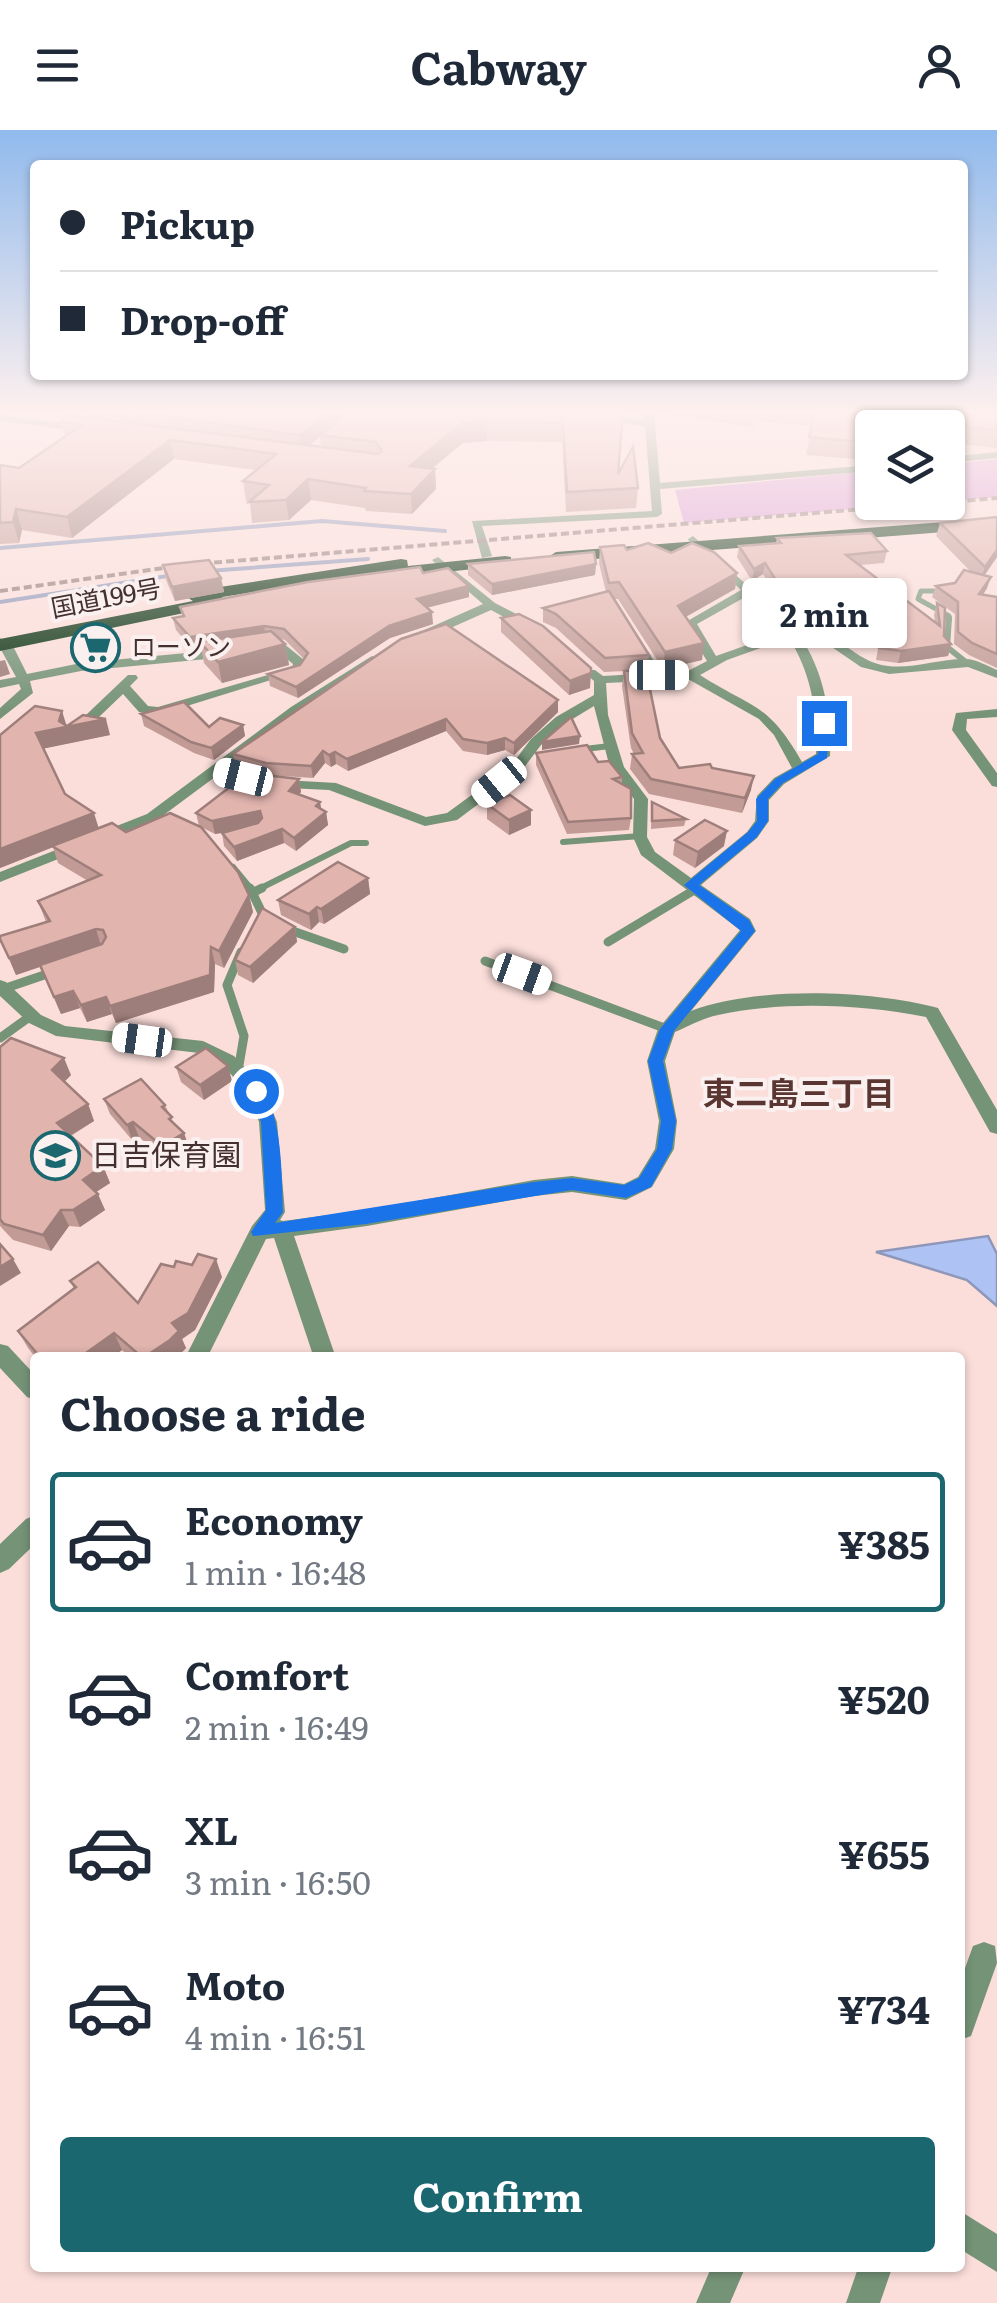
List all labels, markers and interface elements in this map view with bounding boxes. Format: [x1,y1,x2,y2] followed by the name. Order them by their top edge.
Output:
[410,32,587,99] text: Cabway
[30,38,85,93] icon: menu
[912,38,967,93] icon: person
[120,194,255,251] text: Pickup
[120,290,285,347] text: Drop-off
[855,410,965,520] map controls
[855,410,965,520] button: layers
[48,568,164,625] street label: 国道199号
[742,578,906,648] callout: 2 min
[780,589,869,637] text: 2 min
[70,621,122,673] supermarket icon: ローソン
[131,627,231,664] place label: ローソン
[629,660,689,690] car
[802,701,847,746] route end
[466,751,532,813] car
[210,755,276,799] car
[489,950,555,998] car
[110,1021,174,1059] car
[703,1067,895,1115] district label: 東二島三丁目
[234,1069,279,1114] route start
[30,1130,82,1182] school or university icon: 日吉保育園
[91,1131,241,1175] place label: 日吉保育園
[60,1378,366,1445] text: Choose a ride
[185,1490,363,1547] text: Economy
[65,1497,155,1587] icon: car
[837,1514,930,1571] text: ¥385
[185,1547,366,1595] text: 1 min · 16:48
[185,1645,349,1702] text: Comfort
[65,1652,155,1742] icon: car
[838,1669,930,1726] text: ¥520
[185,1702,369,1750] text: 2 min · 16:49
[185,1800,238,1857] text: XL
[65,1807,155,1897] icon: car
[838,1824,930,1881] text: ¥655
[185,1857,371,1905] text: 3 min · 16:50
[185,1955,285,2012] text: Moto
[65,1962,155,2052] icon: car
[837,1979,930,2036] text: ¥734
[185,2012,366,2060] text: 4 min · 16:51
[60,2137,935,2252] button: Confirm

